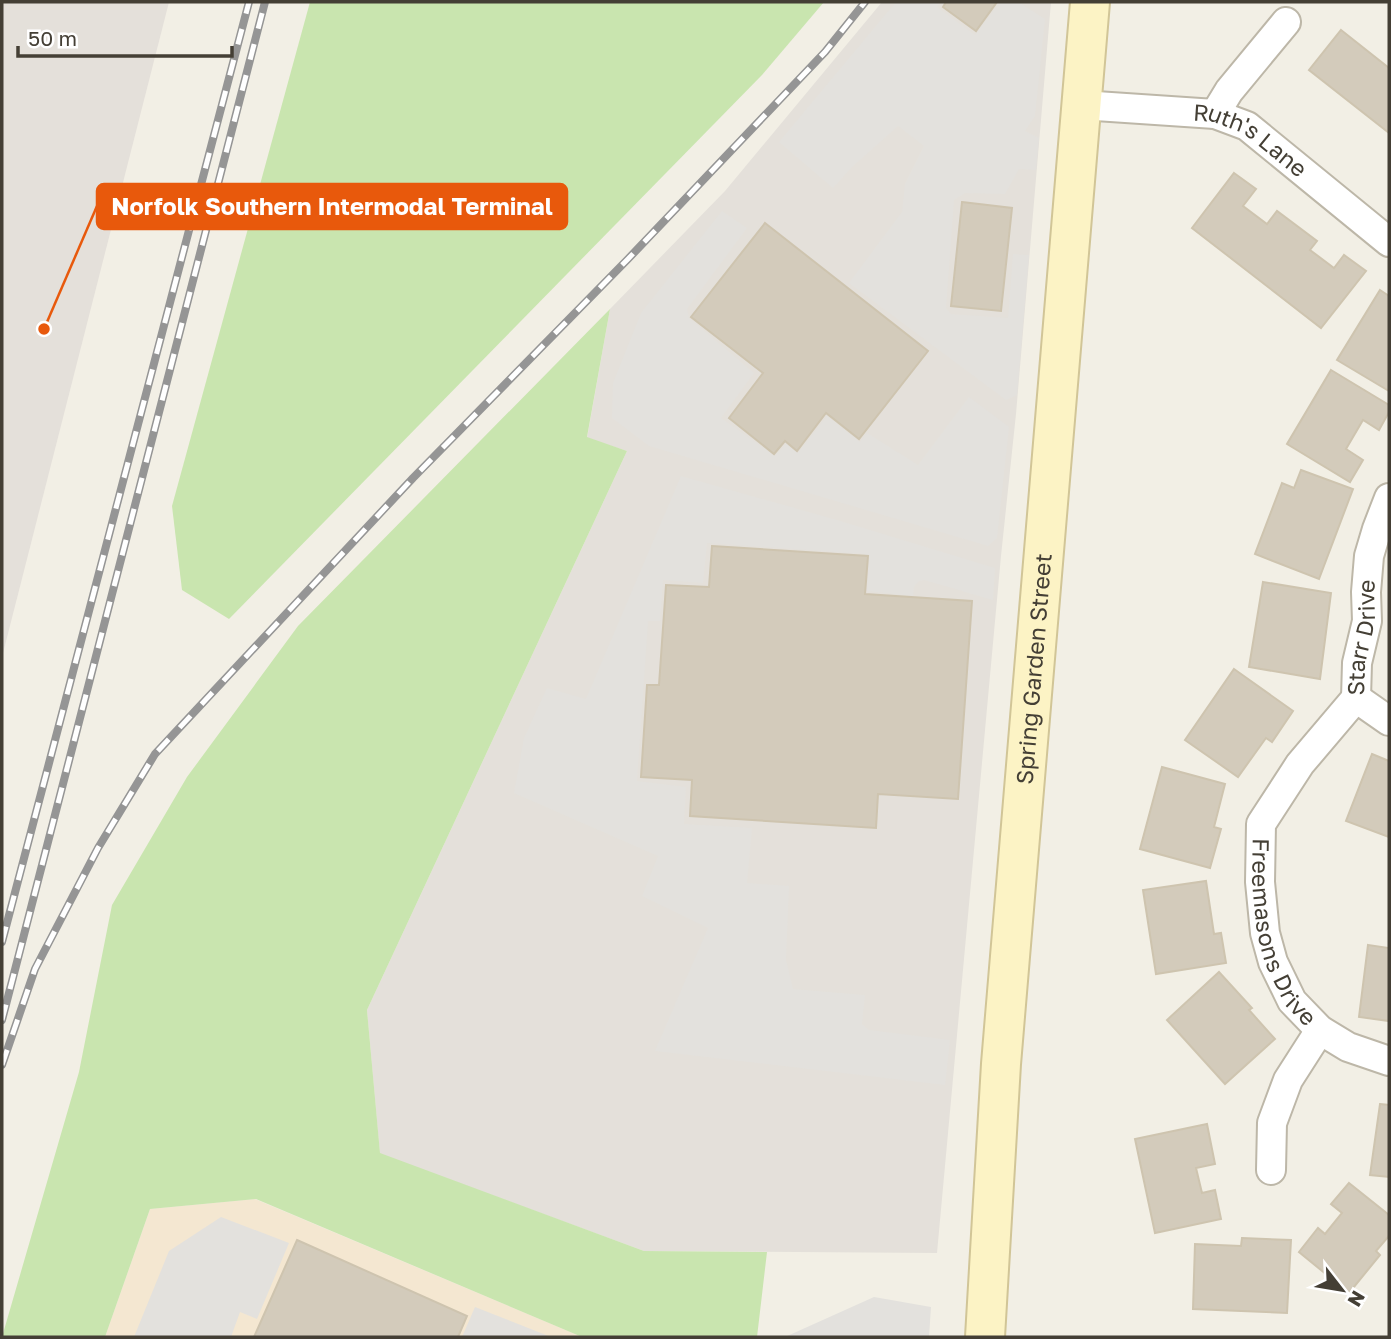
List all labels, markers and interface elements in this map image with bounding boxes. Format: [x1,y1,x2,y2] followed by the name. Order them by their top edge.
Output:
[18,14,231,58] scale bar
[28,25,77,51] text: 50 m
[1192,98,1313,182] street label: Ruth's Lane
[97,184,567,229] callout: Norfolk Southern Intermodal Terminal
[111,191,553,220] text: Norfolk Southern Intermodal Terminal
[1009,552,1057,785] street label: Spring Garden Street
[1341,578,1380,696] street label: Starr Drive
[1247,838,1323,1031] street label: Freemasons Drive
[1307,1255,1377,1325] north arrow
[1343,1287,1371,1311] text: N

